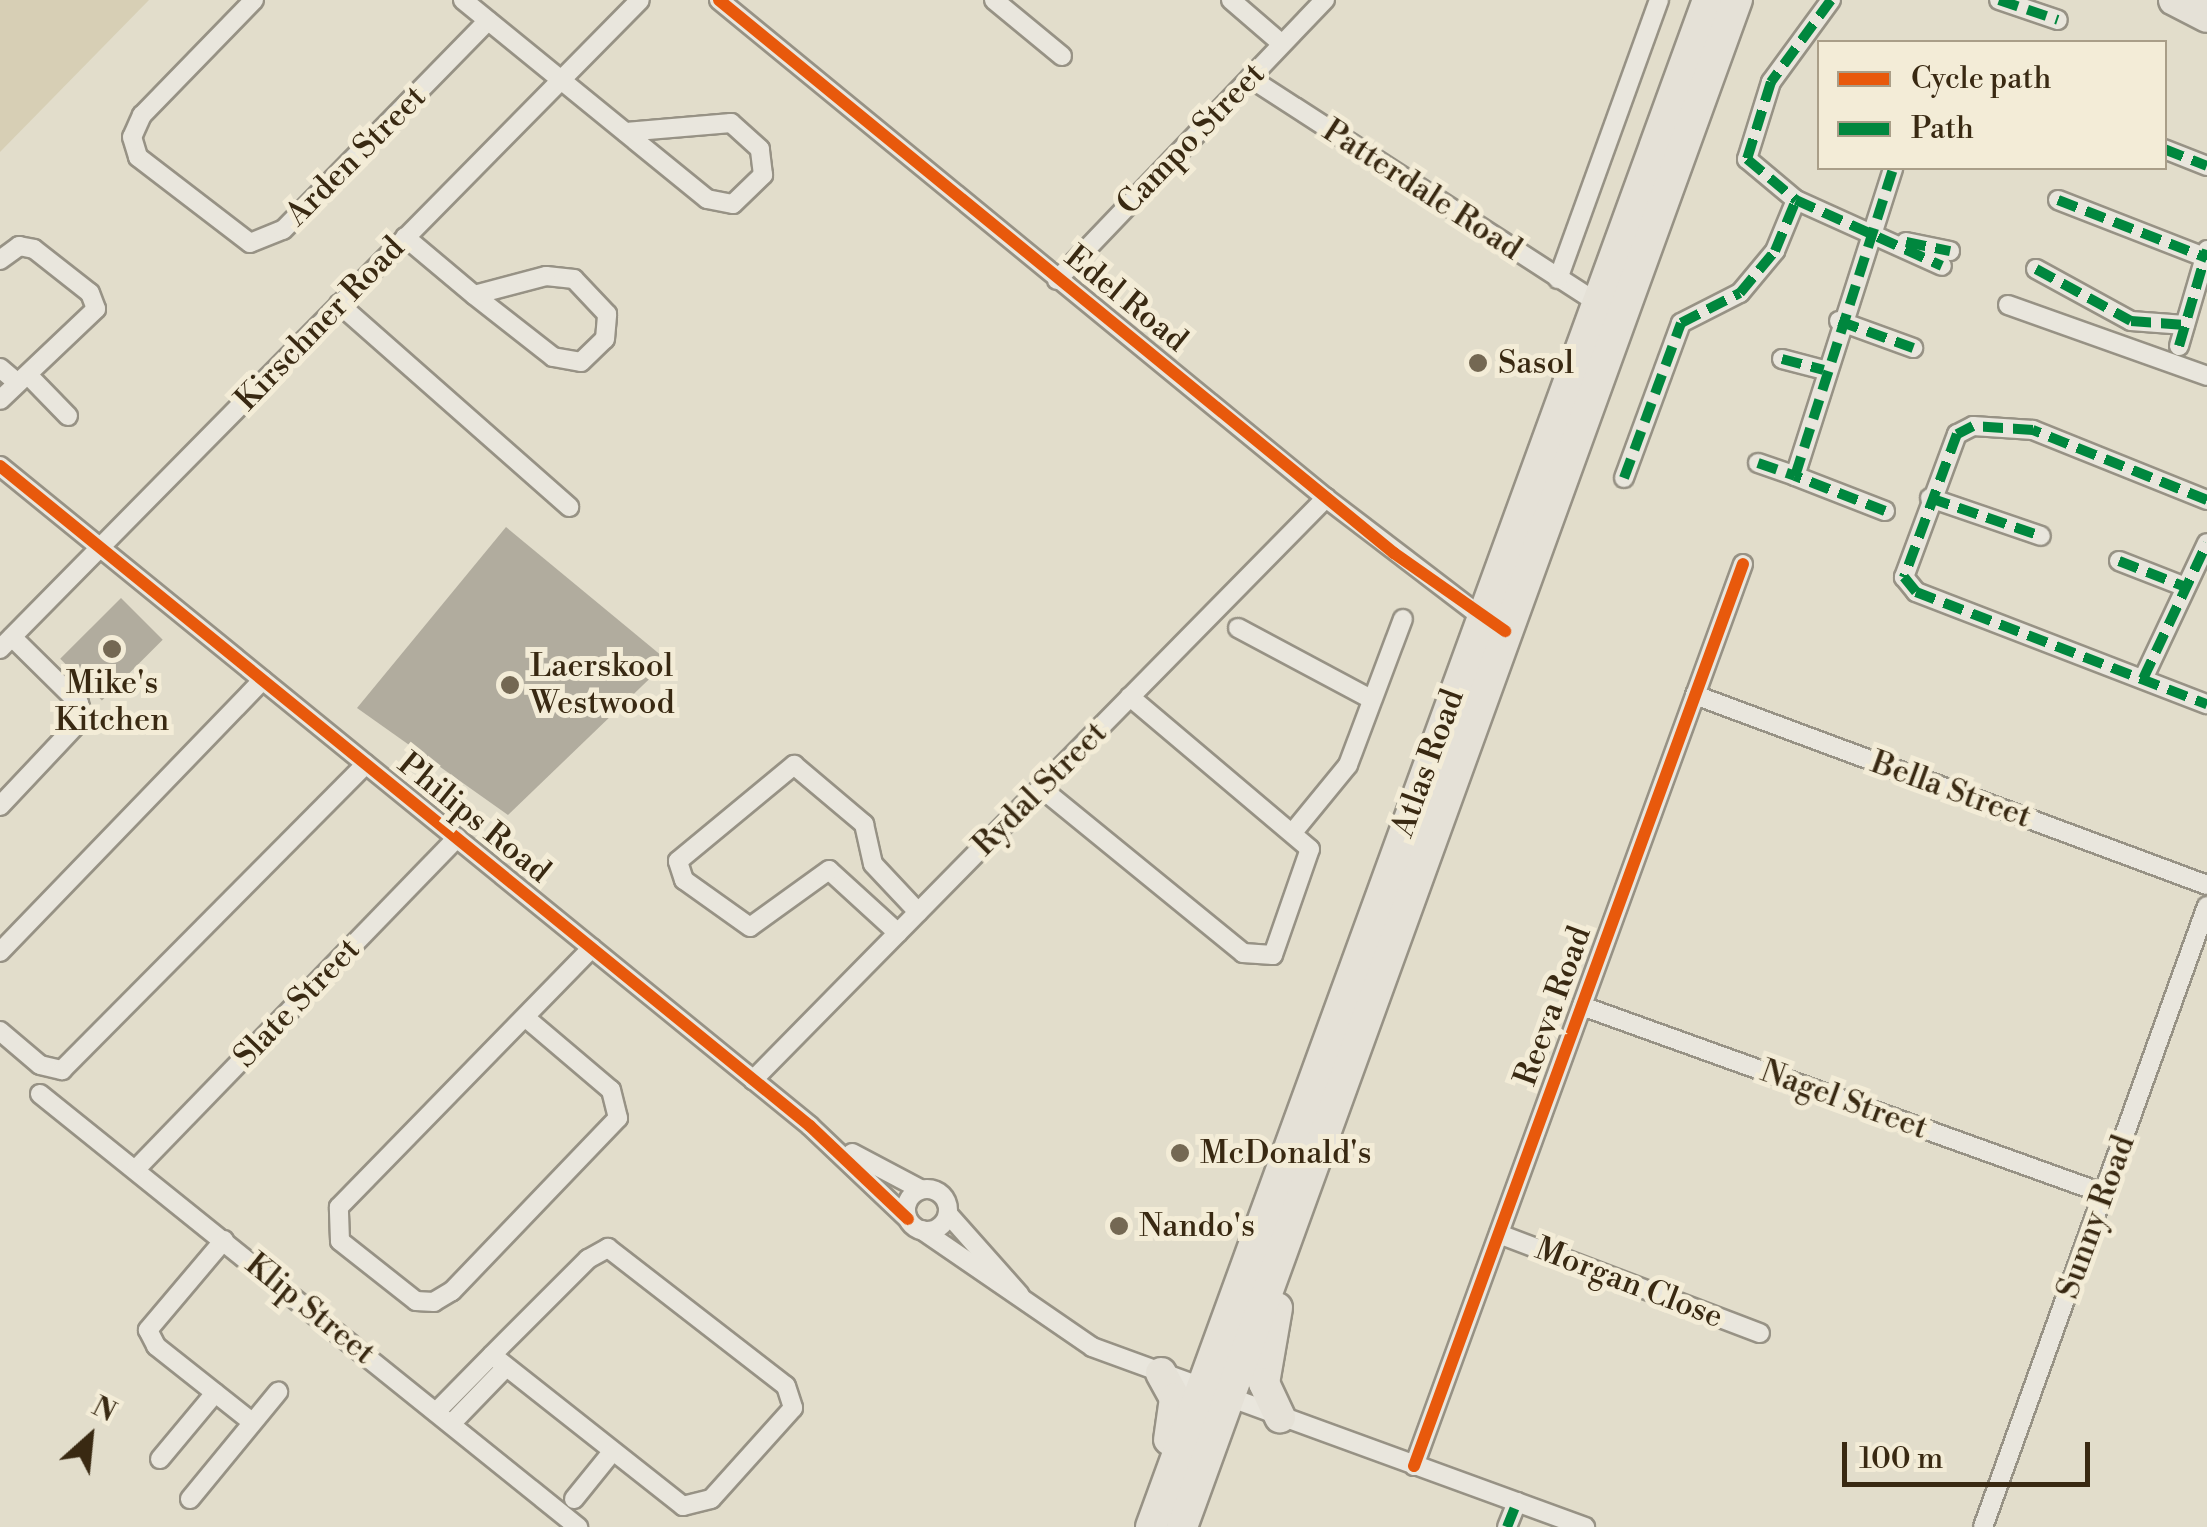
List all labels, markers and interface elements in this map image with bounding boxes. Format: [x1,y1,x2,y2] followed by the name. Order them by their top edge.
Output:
[1817,40,2167,170] legend
[1109,55,1273,223] street label: Campo Street
[1911,60,2051,98] text: Cycle path
[278,78,434,234] street label: Arden Street
[1911,110,1974,148] text: Path
[1315,111,1529,269] street label: Patterdale Road
[227,229,413,419] street label: Kirschner Road
[1057,238,1195,360] street label: Edel Road
[1498,344,1574,382] place label: Sasol
[1467,352,1489,374] marker: Sasol
[101,638,123,660] marker: Mike's Kitchen
[530,648,675,723] place label: Laerskool Westwood
[55,665,169,740] place label: Mike's Kitchen
[499,674,521,696] marker: Laerskool Westwood
[1384,684,1472,842] street label: Atlas Road
[965,714,1115,864] street label: Rydal Street
[1866,743,2036,837] street label: Bella Street
[390,745,558,891] street label: Philips Road
[1506,921,1600,1091] street label: Reeva Road
[226,930,368,1076] street label: Slate Street
[1755,1052,1933,1148] street label: Nagel Street
[2049,1130,2143,1304] street label: Sunny Road
[1200,1134,1371,1172] place label: McDonald's
[1169,1142,1191,1164] marker: McDonald's
[1139,1207,1255,1245] place label: Nando's
[1108,1215,1130,1237] marker: Nando's
[1530,1230,1728,1336] street label: Morgan Close
[238,1245,382,1373] street label: Klip Street
[40,1387,140,1487] north arrow
[86,1389,122,1430] text: N
[1847,1422,2094,1484] scale bar
[1859,1440,1943,1478] text: 100 m

